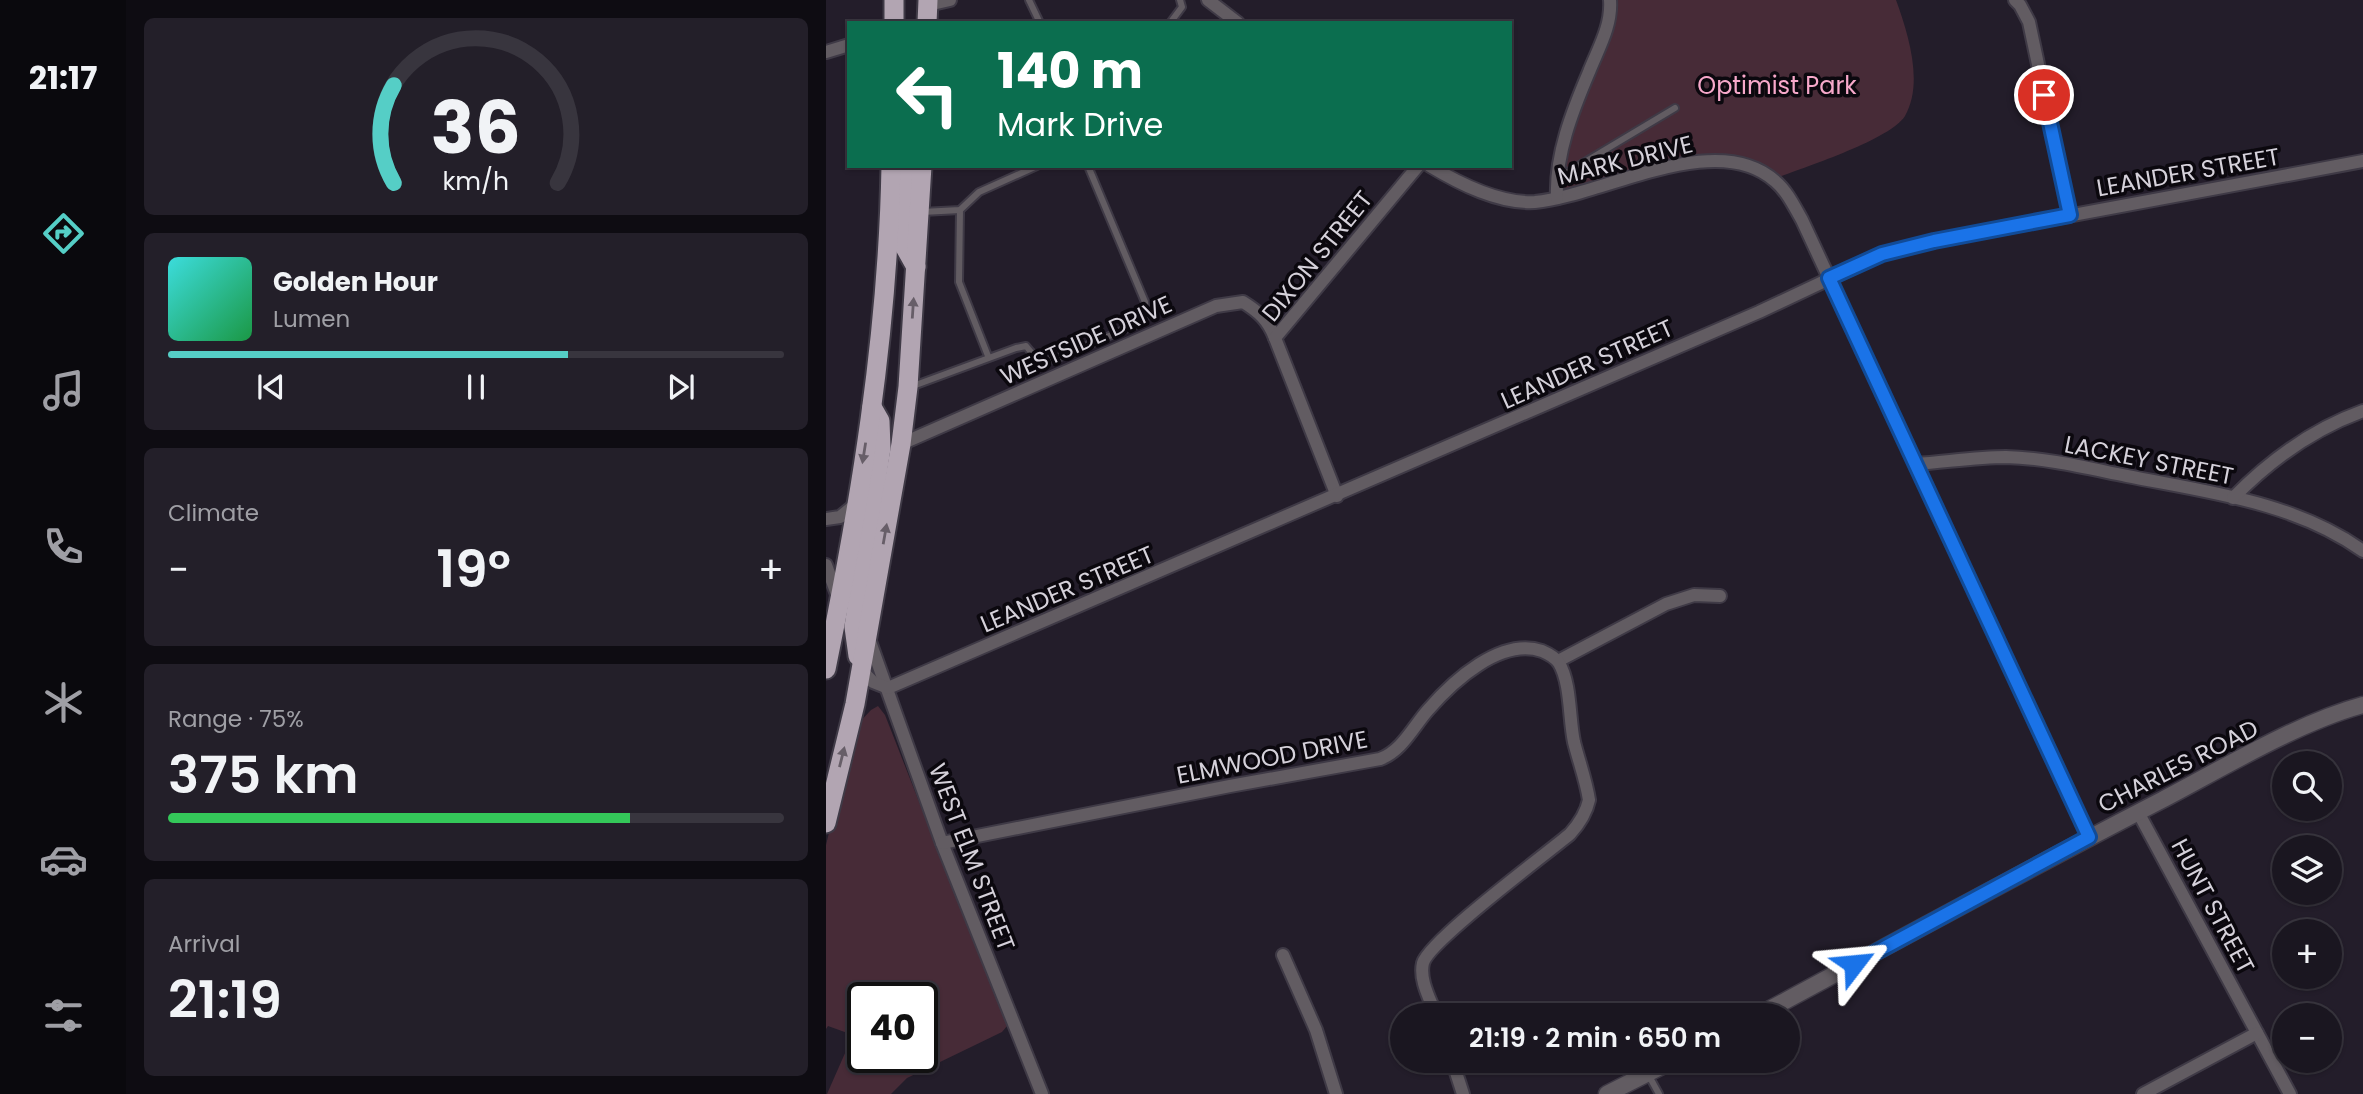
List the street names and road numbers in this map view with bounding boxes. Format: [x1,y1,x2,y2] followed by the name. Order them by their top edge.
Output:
[1554,127,1696,193] street label: MARK DRIVE
[2094,140,2282,204] street label: LEANDER STREET
[1254,184,1380,328] street label: DIXON STREET
[995,287,1177,393] street label: WESTSIDE DRIVE
[1496,311,1678,417] street label: LEANDER STREET
[2062,427,2236,493] street label: LACKEY STREET
[975,538,1159,640] street label: LEANDER STREET
[2092,711,2264,821] street label: CHARLES ROAD
[1174,722,1370,792] street label: ELMWOOD DRIVE
[921,759,1023,955] street label: WEST ELM STREET
[2164,833,2262,979] street label: HUNT STREET

